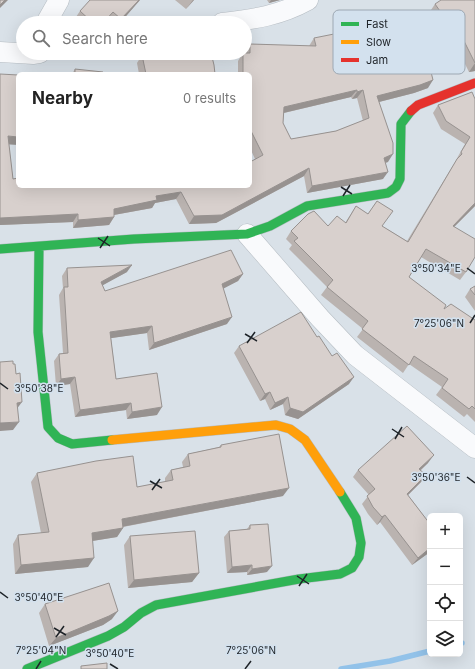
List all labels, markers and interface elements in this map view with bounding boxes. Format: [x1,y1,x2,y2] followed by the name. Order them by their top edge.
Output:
[333,10,465,74] legend
[16,16,252,60] search box
[366,17,388,31] text: Fast
[30,27,52,49] icon: search
[62,29,148,48] text: Search here
[366,35,391,49] text: Slow
[366,53,388,67] text: Jam
[32,88,93,108] text: Nearby
[183,90,236,106] text: 0 results
[411,262,461,274] text: 3°50'34"E
[414,317,464,329] text: 7°25'06"N
[14,382,64,394] text: 3°50'38"E
[411,471,461,483] text: 3°50'36"E
[427,513,463,657] map controls
[427,513,463,549] button: +
[427,549,463,585] button: −
[427,585,463,621] button: locate
[15,591,63,603] text: 3°50'40"E
[427,621,463,657] button: layers
[16,644,66,656] text: 7°25'04"N
[226,644,276,656] text: 7°25'06"N
[86,647,134,659] text: 3°50'40"E

